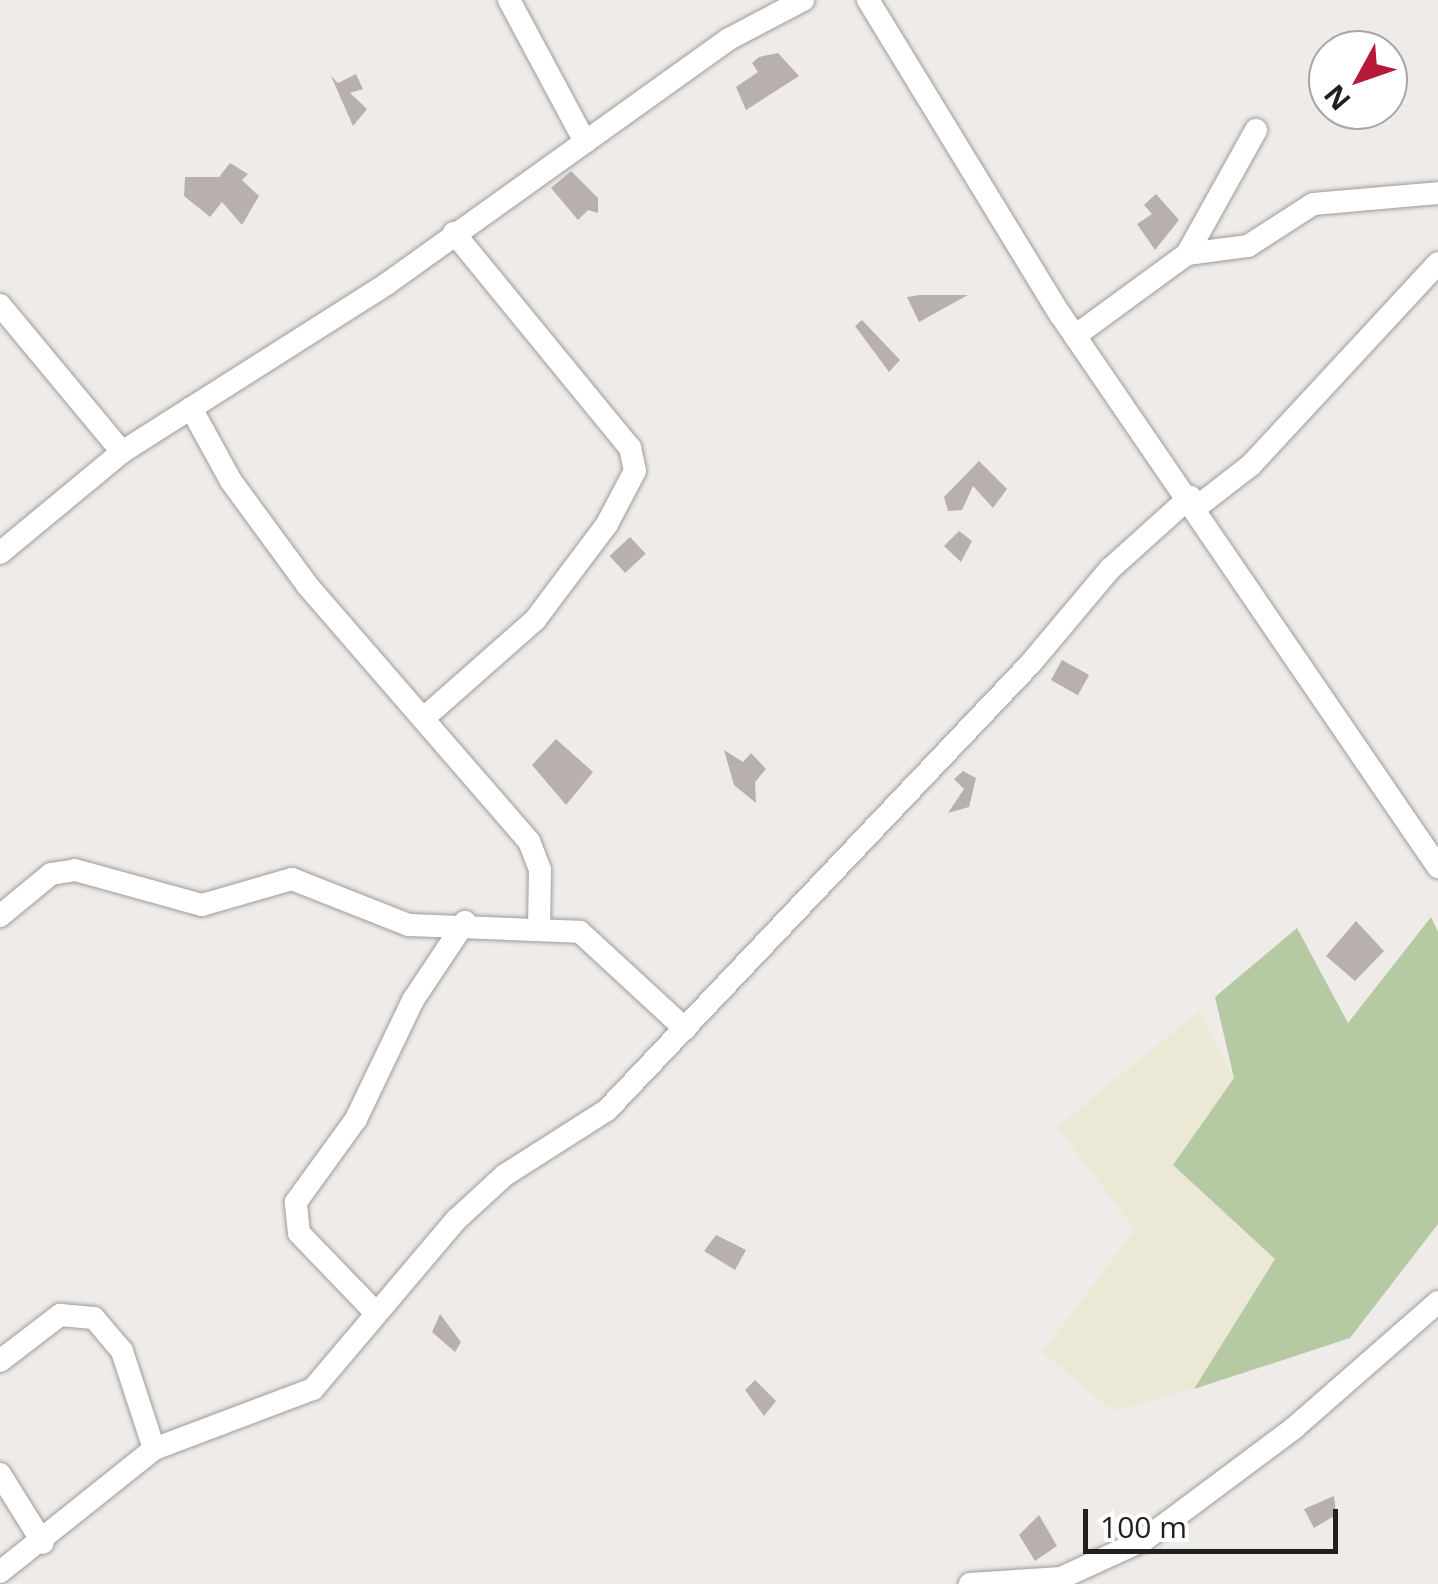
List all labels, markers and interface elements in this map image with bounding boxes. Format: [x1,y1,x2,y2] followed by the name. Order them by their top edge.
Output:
[1308,30,1408,130] north arrow
[1315,77,1358,119] text: N
[1088,1489,1343,1551] scale bar
[1100,1506,1187,1547] text: 100 m

